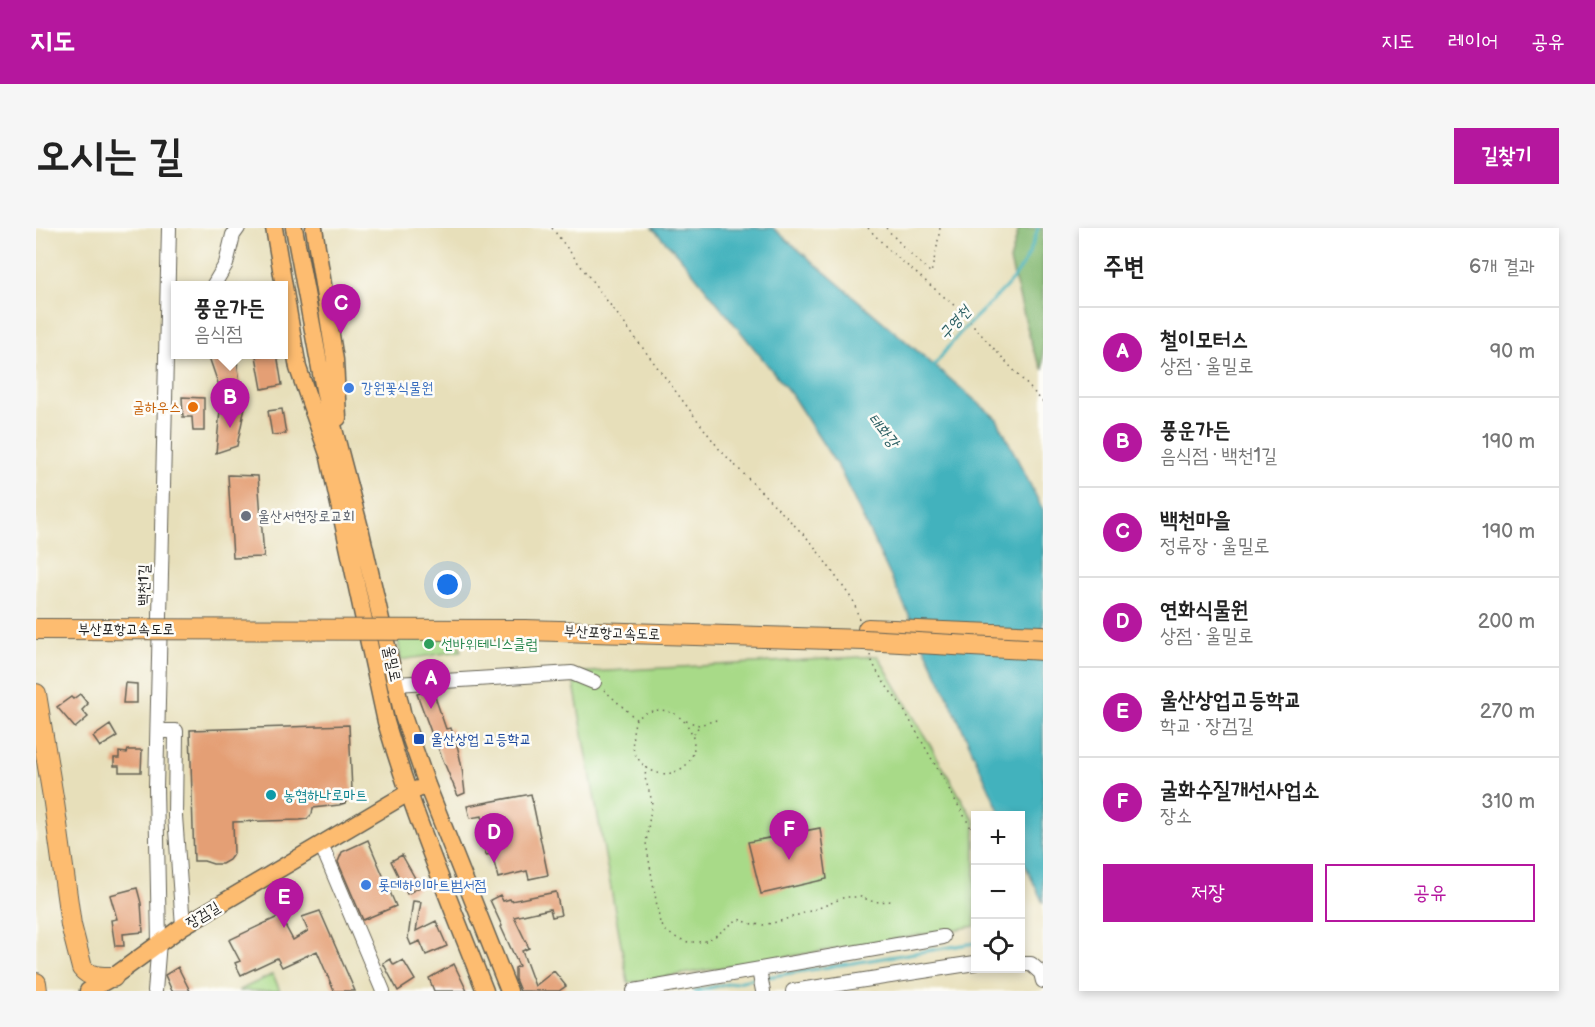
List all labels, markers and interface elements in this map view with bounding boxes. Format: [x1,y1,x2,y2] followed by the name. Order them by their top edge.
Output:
[30,25,75,58] text: 지도
[1381,29,1415,54] text: 지도
[1448,29,1498,54] text: 레이어
[1531,29,1565,54] text: 공유
[1454,128,1559,184] button: 길찾기
[36,131,183,182] text: 오시는 길
[1103,252,1145,283] text: 주변
[1469,255,1535,279] text: 6개 결과
[171,281,288,359] popup
[322,285,360,334] pin: C
[194,295,265,322] text: 풍운가든
[935,301,976,344] water label: 구영천
[194,322,242,346] text: 음식점
[1160,327,1249,354] text: 철이모터스
[1116,340,1129,364] text: A
[1490,340,1535,364] text: 90 m
[1160,354,1254,378] text: 상점 · 울밀로
[210,378,250,428] pin: B
[361,379,433,398] place label: 강원꽃식물원
[342,381,356,395] marker: 강원꽃식물원
[133,398,181,417] place label: 굴하우스
[186,400,200,414] marker: 굴하우스
[863,410,904,454] water label: 태화강
[1160,417,1231,444] text: 풍운가든
[1115,430,1130,454] text: B
[1482,430,1535,454] text: 190 m
[1160,444,1277,468] text: 음식점 · 백천1길
[258,507,355,526] place label: 울산서현장로교회
[1160,507,1231,534] text: 백천마을
[239,509,253,523] marker: 울산서현장로교회
[1115,520,1130,544] text: C
[1482,520,1535,544] text: 190 m
[1160,534,1270,558] text: 정류장 · 울밀로
[134,564,154,606] street label: 백천1길
[433,570,462,599] your location
[1160,597,1249,624] text: 연화식물원
[1116,610,1129,634] text: D
[1478,610,1535,634] text: 200 m
[78,620,174,639] street label: 부산포항고속도로
[563,622,661,644] street label: 부산포항고속도로
[1160,624,1254,648] text: 상점 · 울밀로
[441,635,538,654] place label: 선바위테니스클럽
[422,637,436,651] marker: 선바위테니스클럽
[379,644,405,684] street label: 울밀로
[412,660,450,709] pin: A
[1160,687,1302,714] text: 울산상업고등학교
[1116,700,1129,724] text: E
[1480,700,1535,724] text: 270 m
[1160,714,1254,738] text: 학교 · 장검길
[431,730,532,749] place label: 울산상업 고등학교
[412,732,426,746] marker: 울산상업 고등학교
[1160,777,1319,804] text: 굴화수질개선사업소
[283,786,368,805] place label: 농협하나로마트
[264,788,278,802] marker: 농협하나로마트
[1116,790,1129,814] text: F
[1481,790,1535,814] text: 310 m
[1160,804,1192,828] text: 장소
[770,810,808,860] pin: F
[971,811,1025,973] map controls
[971,811,1025,865] button: +
[474,814,514,863] pin: D
[1103,864,1313,922] button: 저장
[1325,864,1535,922] button: 공유
[971,865,1025,919] button: −
[378,876,487,895] place label: 롯데하이마트범서점
[264,878,304,928] pin: E
[359,878,373,892] marker: 롯데하이마트범서점
[183,898,223,932] street label: 장검길
[971,919,1025,973] button: locate

